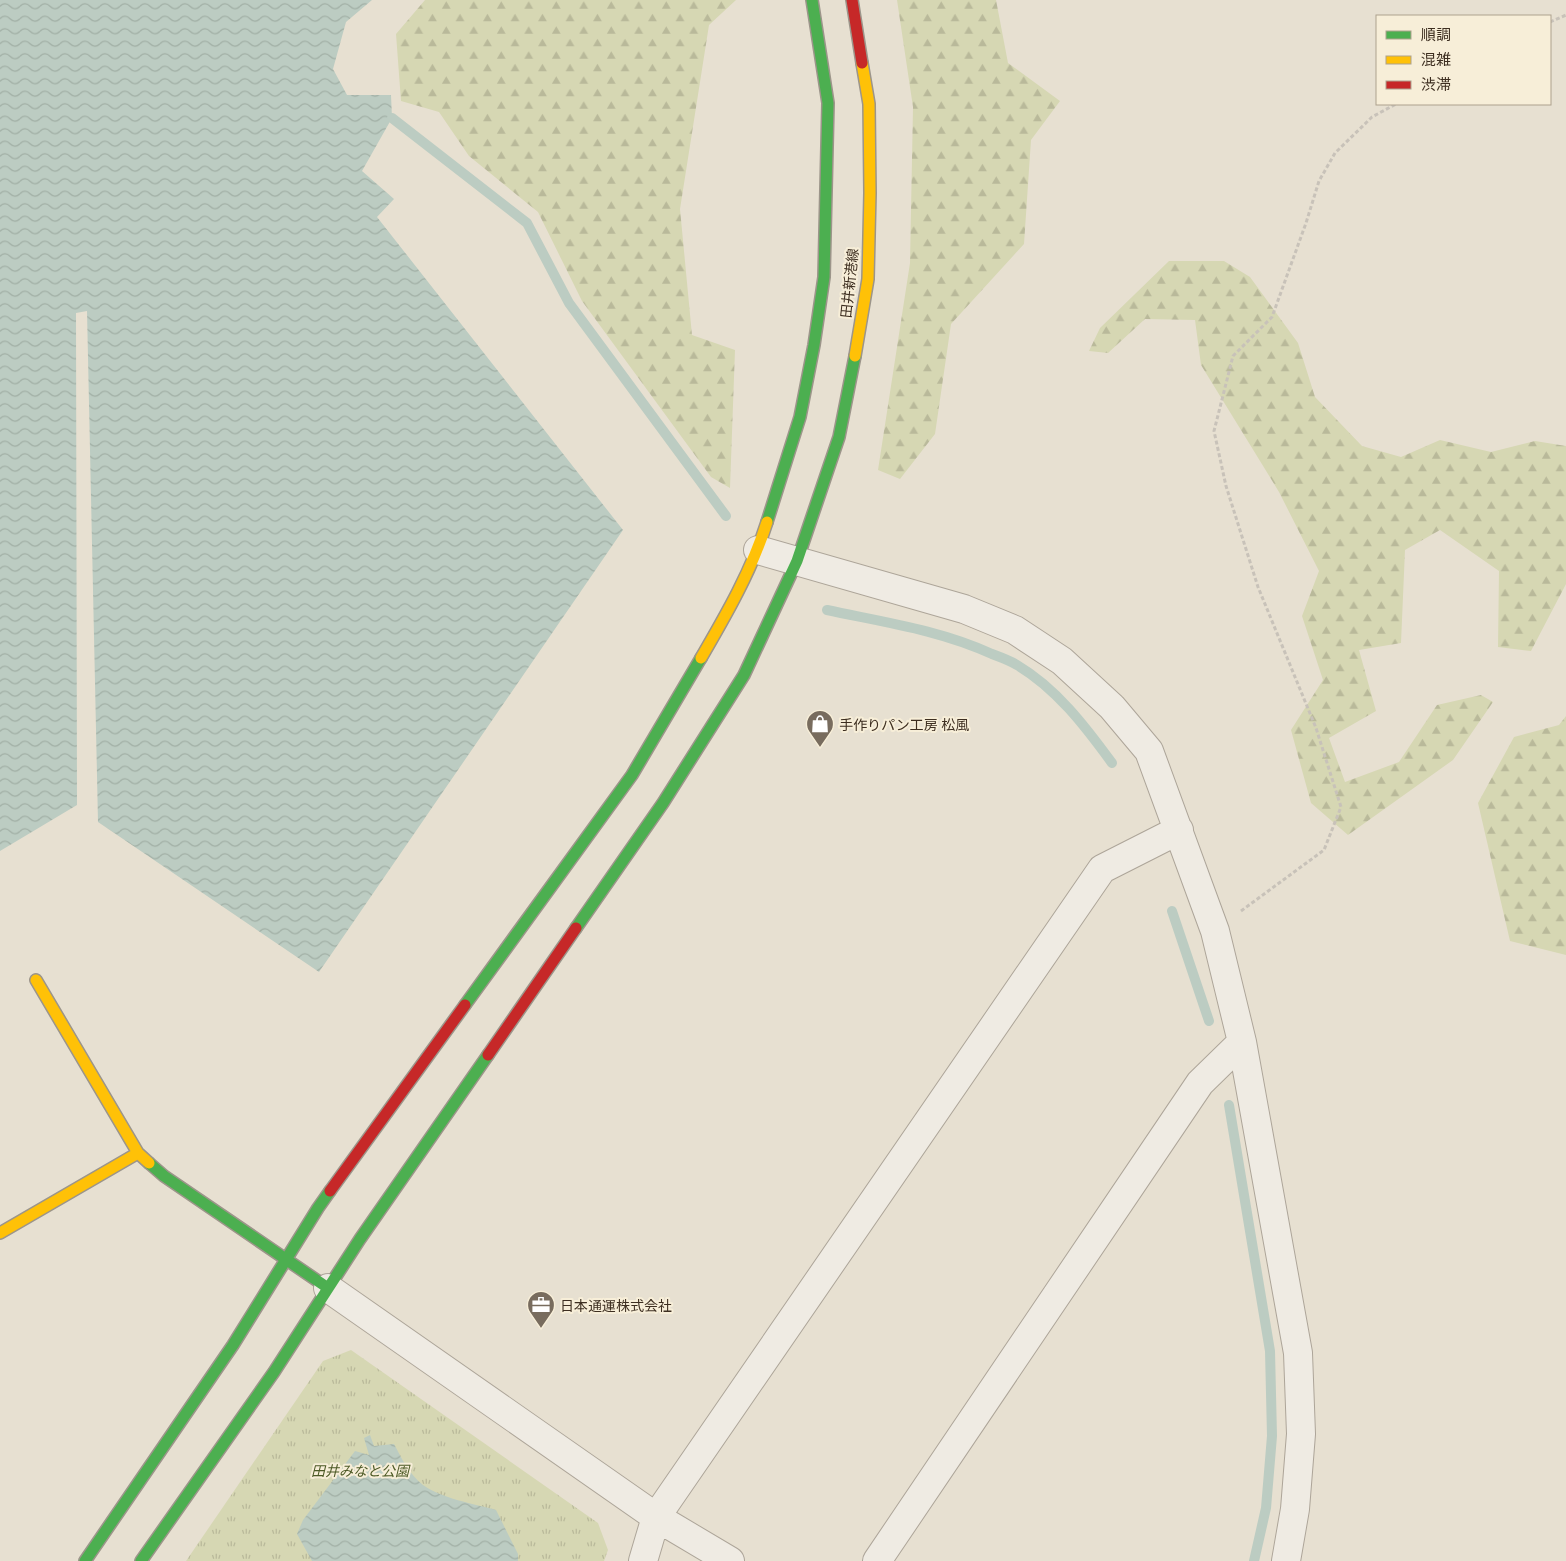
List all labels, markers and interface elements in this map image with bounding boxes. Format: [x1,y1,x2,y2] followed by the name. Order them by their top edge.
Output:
[1376,15,1551,105] legend
[1421,24,1451,44] text: 順調
[1421,49,1451,69] text: 混雑
[1421,74,1451,94] text: 渋滞
[836,247,862,319] street label: 田井新港線
[805,709,835,748] shop icon: 手作りパン工房 松風
[839,715,969,734] place label: 手作りパン工房 松風
[526,1290,556,1329] office icon: 日本通運株式会社
[560,1296,672,1315] place label: 日本通運株式会社
[311,1461,411,1480] park label: 田井みなと公園

